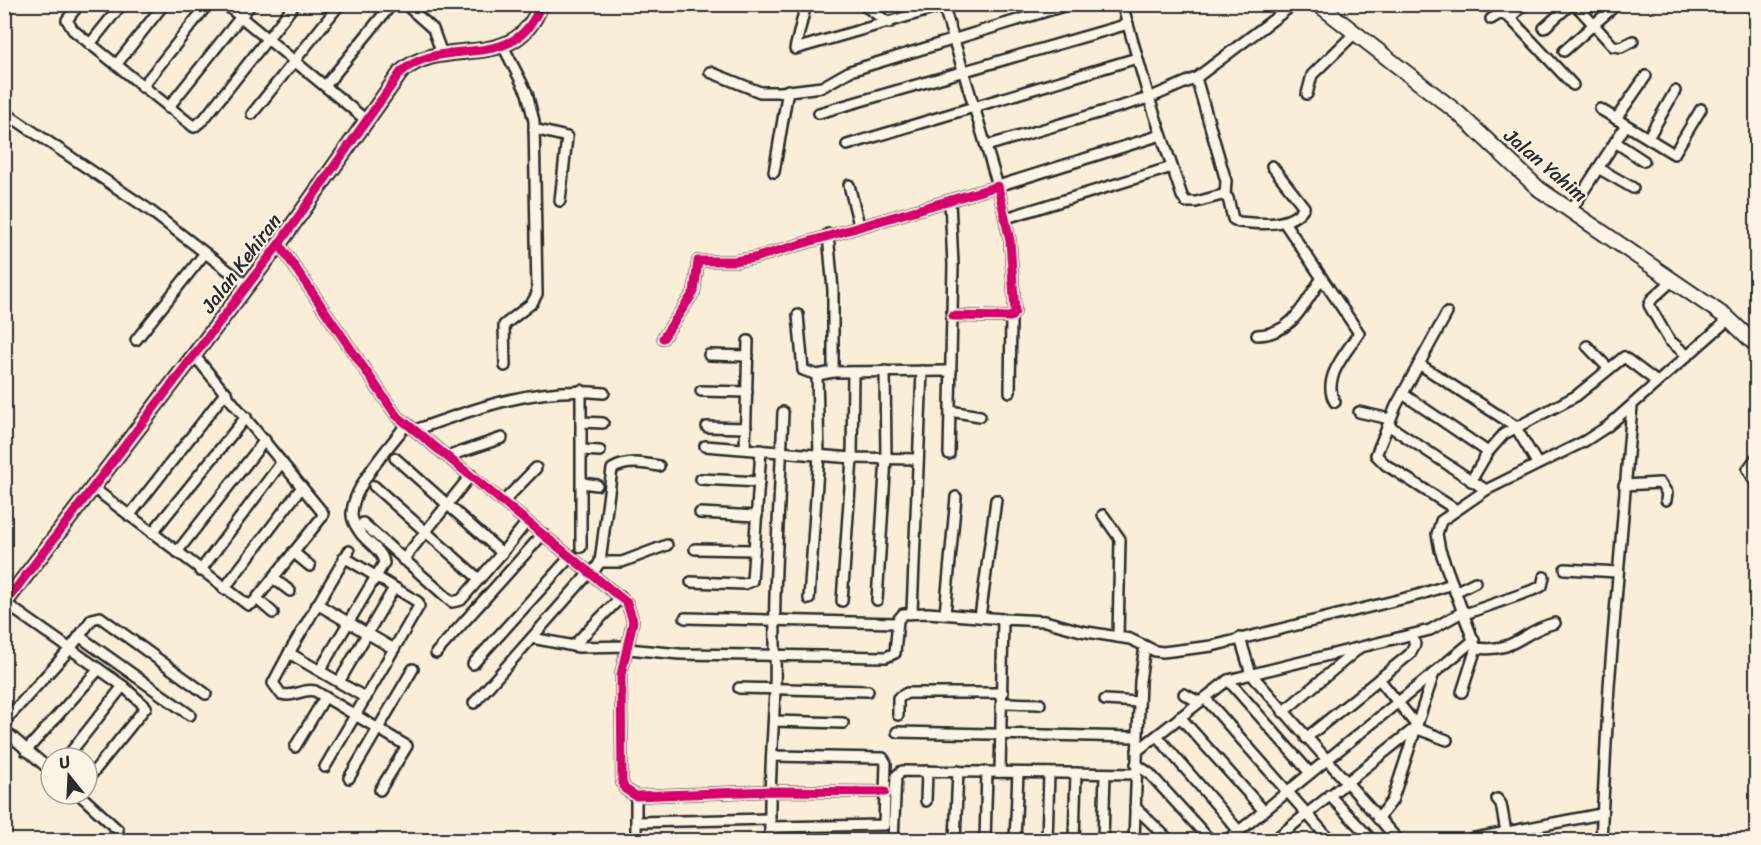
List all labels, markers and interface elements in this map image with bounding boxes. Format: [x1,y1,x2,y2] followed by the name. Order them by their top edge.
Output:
[1495,119,1596,211] street label: Jalan Yahim
[191,205,291,322] street label: Jalan Kehiran
[39,746,99,806] north arrow
[55,746,75,778] text: U

